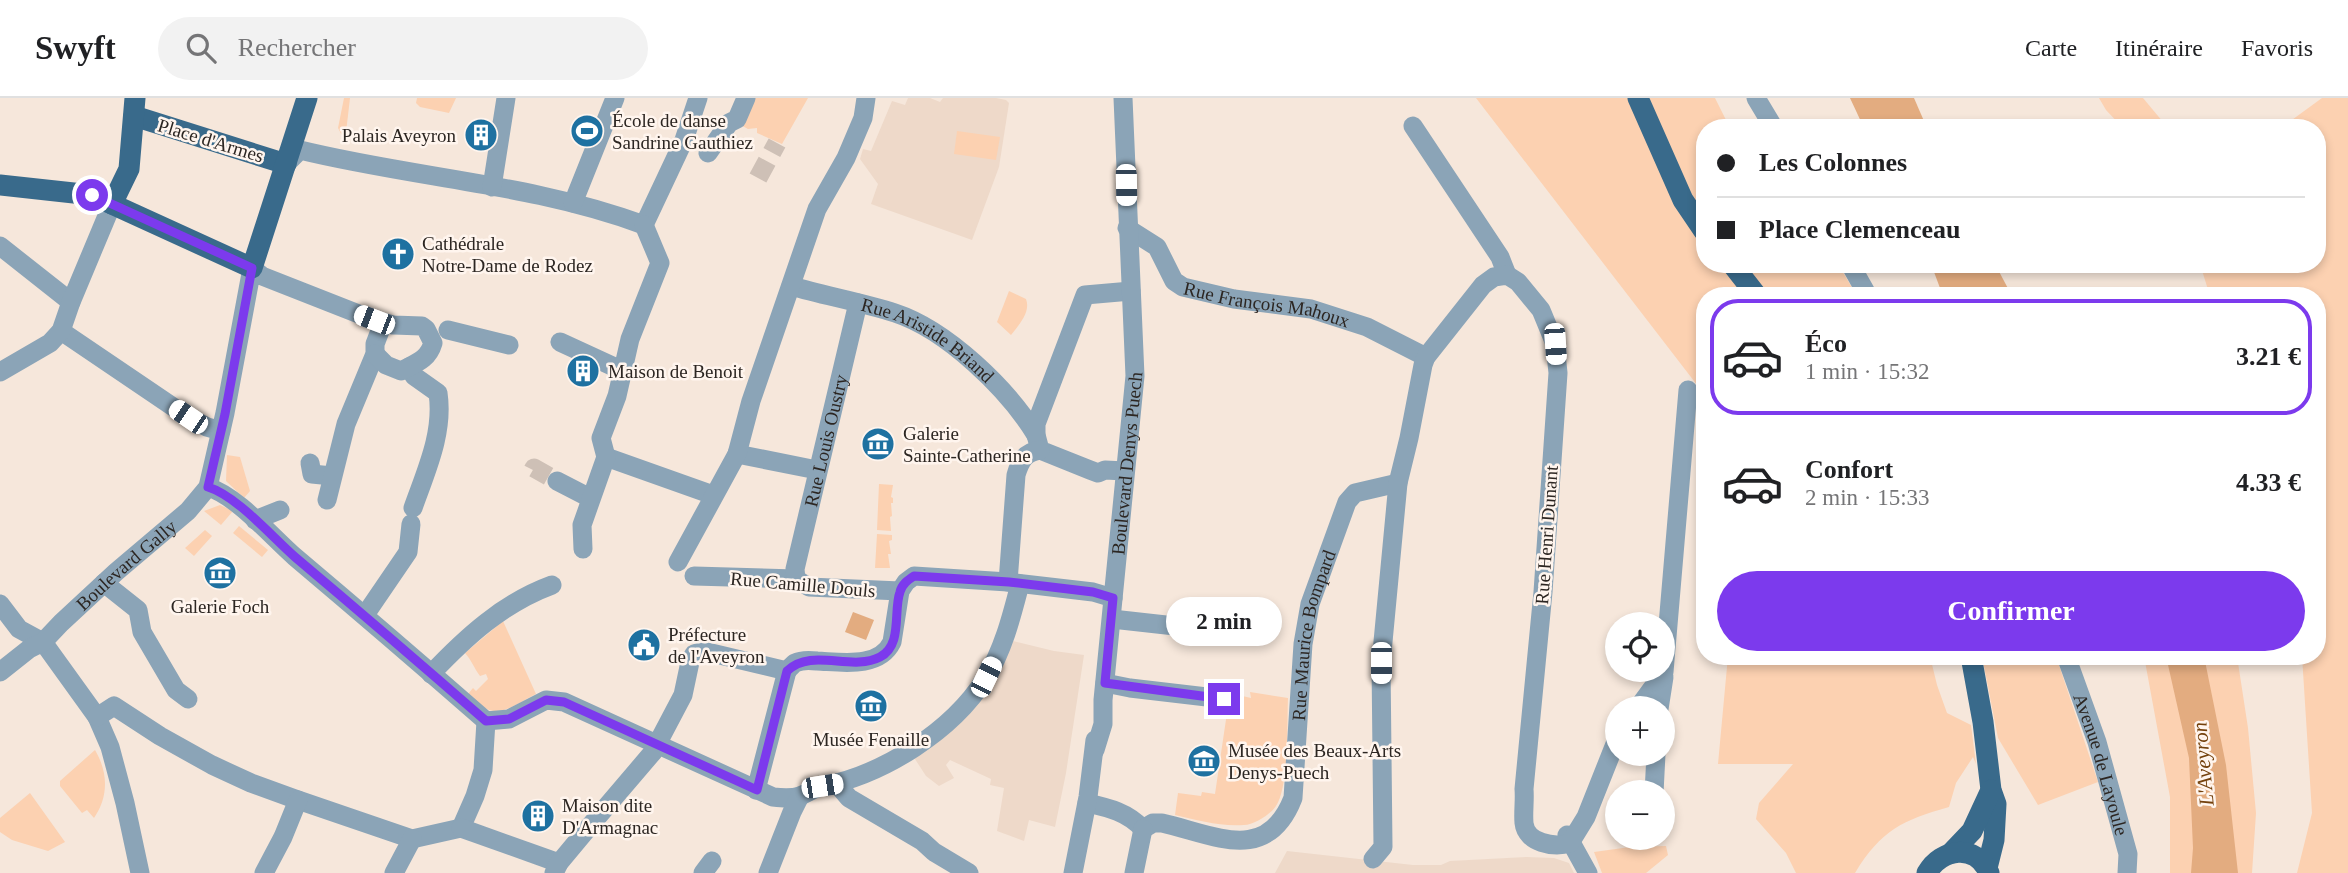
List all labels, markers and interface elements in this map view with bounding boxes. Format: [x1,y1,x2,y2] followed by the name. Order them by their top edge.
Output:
[158,17,648,80] search box
[182,29,220,67] icon: search
[35,30,116,66] text: Swyft
[238,33,356,62] text: Rechercher
[2025,35,2077,61] text: Carte
[2115,35,2203,61] text: Itinéraire
[2241,35,2313,61] text: Favoris
[612,110,753,153] place label: École de danse Sandrine Gauthiez
[568,112,606,150] sports icon: École de danse Sandrine Gauthiez
[155,114,266,167] street label: Place d'Armes
[462,116,500,154] building icon: Palais Aveyron
[342,125,456,146] place label: Palais Aveyron
[1759,148,1907,177] text: Les Colonnes
[1116,164,1137,206] car
[76,179,108,211] route start
[1759,215,1960,244] text: Place Clemenceau
[422,233,593,276] place label: Cathédrale Notre-Dame de Rodez
[379,235,417,273] church icon: Cathédrale Notre-Dame de Rodez
[1182,278,1353,332] street label: Rue François Mahoux
[859,294,999,387] street label: Rue Aristide Briand
[351,303,398,337] car
[1544,322,1567,366] car
[1721,326,1784,389] icon: car
[1805,329,1847,358] text: Éco
[2236,342,2301,371] text: 3.21 €
[564,352,602,390] building icon: Maison de Benoit
[1805,359,1930,384] text: 1 min · 15:32
[608,361,744,382] place label: Maison de Benoit
[1107,370,1146,556] street label: Boulevard Denys Puech
[800,372,852,509] street label: Rue Louis Oustry
[165,397,212,437] car
[903,423,1031,466] place label: Galerie Sainte-Catherine
[859,425,897,463] museum icon: Galerie Sainte-Catherine
[1721,452,1784,515] icon: car
[1805,455,1893,484] text: Confort
[1531,464,1562,605] street label: Rue Henri Dunant
[2236,468,2301,497] text: 4.33 €
[1805,485,1930,510] text: 2 min · 15:33
[72,515,181,615] street label: Boulevard Gally
[1288,547,1340,721] street label: Rue Maurice Bompard
[201,554,239,592] museum icon: Galerie Foch
[729,568,876,601] street label: Rue Camille Douls
[1717,571,2305,651] button: Confirmer
[171,596,270,617] place label: Galerie Foch
[1166,598,1282,646] callout: 2 min
[1196,609,1252,634] text: 2 min
[1605,612,1675,850] map controls
[1605,612,1675,682] button: locate
[668,624,765,667] place label: Préfecture de l'Aveyron
[625,626,663,664] public building icon: Préfecture de l'Aveyron
[1371,642,1392,684] car
[968,654,1005,700] car
[1208,683,1240,715] route end
[852,687,890,725] museum icon: Musée Fenaille
[2069,691,2132,838] street label: Avenue de Layoule
[1605,696,1675,766] button: +
[2187,721,2219,808] water label: L'Aveyron
[813,729,929,750] place label: Musée Fenaille
[1228,740,1401,783] place label: Musée des Beaux-Arts Denys-Puech
[1185,742,1223,780] museum icon: Musée des Beaux-Arts Denys-Puech
[800,772,845,800] car
[1605,780,1675,850] button: −
[562,795,658,838] place label: Maison dite D'Armagnac
[519,797,557,835] building icon: Maison dite D'Armagnac

